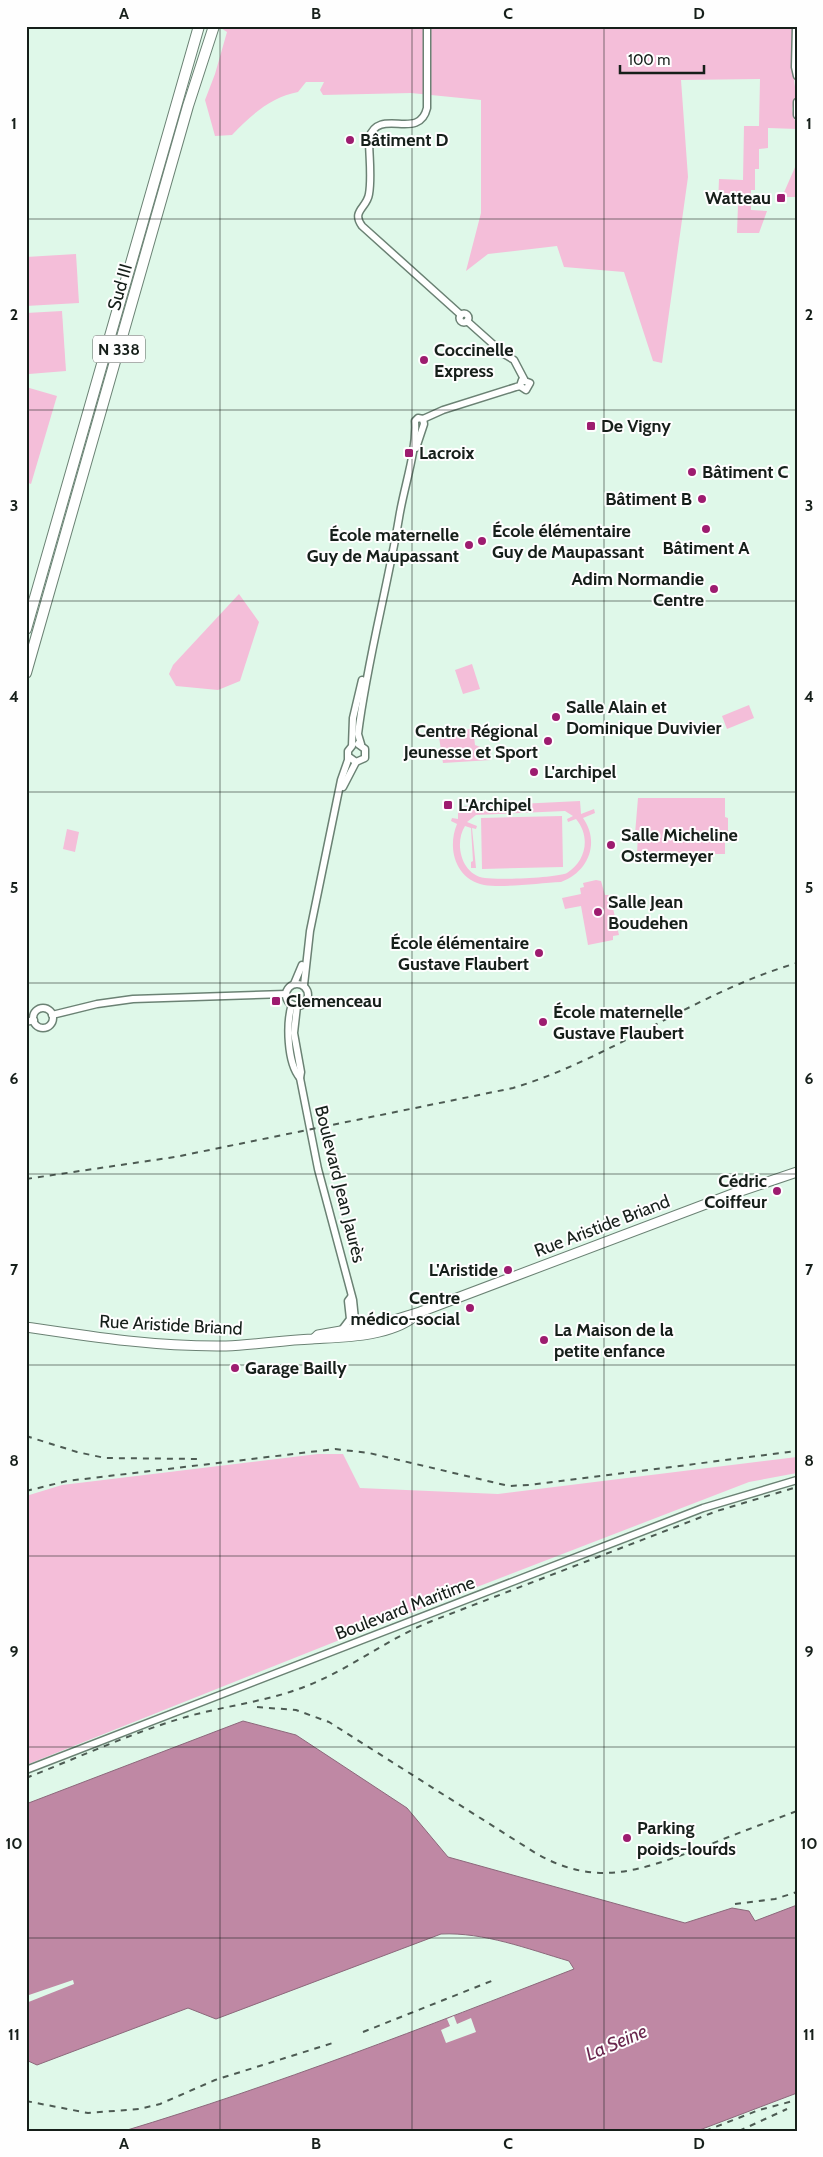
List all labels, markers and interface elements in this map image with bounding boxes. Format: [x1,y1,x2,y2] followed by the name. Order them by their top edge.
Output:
[119,4,129,23] text: A
[311,4,321,23] text: B
[503,4,513,23] text: C
[693,4,705,23] text: D
[620,42,704,74] scale bar
[628,51,670,69] text: 100 m
[11,114,17,133] text: 1
[806,114,812,133] text: 1
[360,129,449,151] place label: Bâtiment D
[344,134,356,146] marker: Bâtiment D
[705,187,771,209] place label: Watteau
[775,192,787,204] marker: Watteau
[103,261,137,313] street label: Sud III
[10,305,18,324] text: 2
[805,305,813,324] text: 2
[93,336,145,362] road number: N 338
[434,339,514,382] place label: Coccinelle Express
[418,354,430,366] marker: Coccinelle Express
[601,415,671,437] place label: De Vigny
[585,420,597,432] marker: De Vigny
[419,442,475,464] place label: Lacroix
[403,447,415,459] marker: Lacroix
[702,461,789,483] place label: Bâtiment C
[686,466,698,478] marker: Bâtiment C
[605,488,692,510] place label: Bâtiment B
[696,493,708,505] marker: Bâtiment B
[10,496,18,515] text: 3
[805,496,813,515] text: 3
[492,520,644,563] place label: École élémentaire Guy de Maupassant
[700,523,712,535] marker: Bâtiment A
[307,524,459,567] place label: École maternelle Guy de Maupassant
[476,535,488,547] marker: École élémentaire Guy de Maupassant
[663,537,750,559] place label: Bâtiment A
[463,539,475,551] marker: École maternelle Guy de Maupassant
[572,568,704,611] place label: Adim Normandie Centre
[708,583,720,595] marker: Adim Normandie Centre
[9,687,19,706] text: 4
[804,687,814,706] text: 4
[566,696,721,739] place label: Salle Alain et Dominique Duvivier
[550,711,562,723] marker: Salle Alain et Dominique Duvivier
[403,720,538,763] place label: Centre Régional Jeunesse et Sport
[542,735,554,747] marker: Centre Régional Jeunesse et Sport
[544,761,616,783] place label: L'archipel
[528,766,540,778] marker: L'archipel
[458,794,532,816] place label: L'Archipel
[442,799,454,811] marker: L'Archipel
[621,824,738,867] place label: Salle Micheline Ostermeyer
[605,839,617,851] marker: Salle Micheline Ostermeyer
[10,878,18,897] text: 5
[805,878,813,897] text: 5
[608,891,688,934] place label: Salle Jean Boudehen
[592,906,604,918] marker: Salle Jean Boudehen
[390,932,529,975] place label: École élémentaire Gustave Flaubert
[533,947,545,959] marker: École élémentaire Gustave Flaubert
[286,990,382,1012] place label: Clemenceau
[270,995,282,1007] marker: Clemenceau
[553,1001,684,1044] place label: École maternelle Gustave Flaubert
[537,1016,549,1028] marker: École maternelle Gustave Flaubert
[10,1069,19,1088] text: 6
[805,1069,814,1088] text: 6
[310,1103,370,1265] street label: Boulevard Jean Jaurès
[704,1170,767,1213] place label: Cédric Coiffeur
[771,1185,783,1197] marker: Cédric Coiffeur
[531,1190,673,1262] street label: Rue Aristide Briand
[429,1259,498,1281] place label: L'Aristide
[10,1260,19,1279] text: 7
[805,1260,814,1279] text: 7
[502,1264,514,1276] marker: L'Aristide
[351,1287,460,1330] place label: Centre médico-social
[464,1302,476,1314] marker: Centre médico-social
[99,1310,243,1340] street label: Rue Aristide Briand
[554,1319,673,1362] place label: La Maison de la petite enfance
[538,1334,550,1346] marker: La Maison de la petite enfance
[245,1357,347,1379] place label: Garage Bailly
[229,1362,241,1374] marker: Garage Bailly
[9,1451,19,1470] text: 8
[804,1451,814,1470] text: 8
[332,1571,478,1645] street label: Boulevard Maritime
[10,1642,19,1661] text: 9
[805,1642,814,1661] text: 9
[637,1817,736,1860] place label: Parking poids-lourds
[621,1832,633,1844] marker: Parking poids-lourds
[5,1834,23,1853] text: 10
[800,1834,818,1853] text: 10
[582,2019,651,2066] water label: La Seine
[8,2025,20,2044] text: 11
[803,2025,815,2044] text: 11
[119,2134,129,2153] text: A
[311,2134,321,2153] text: B
[503,2134,513,2153] text: C
[693,2134,705,2153] text: D

